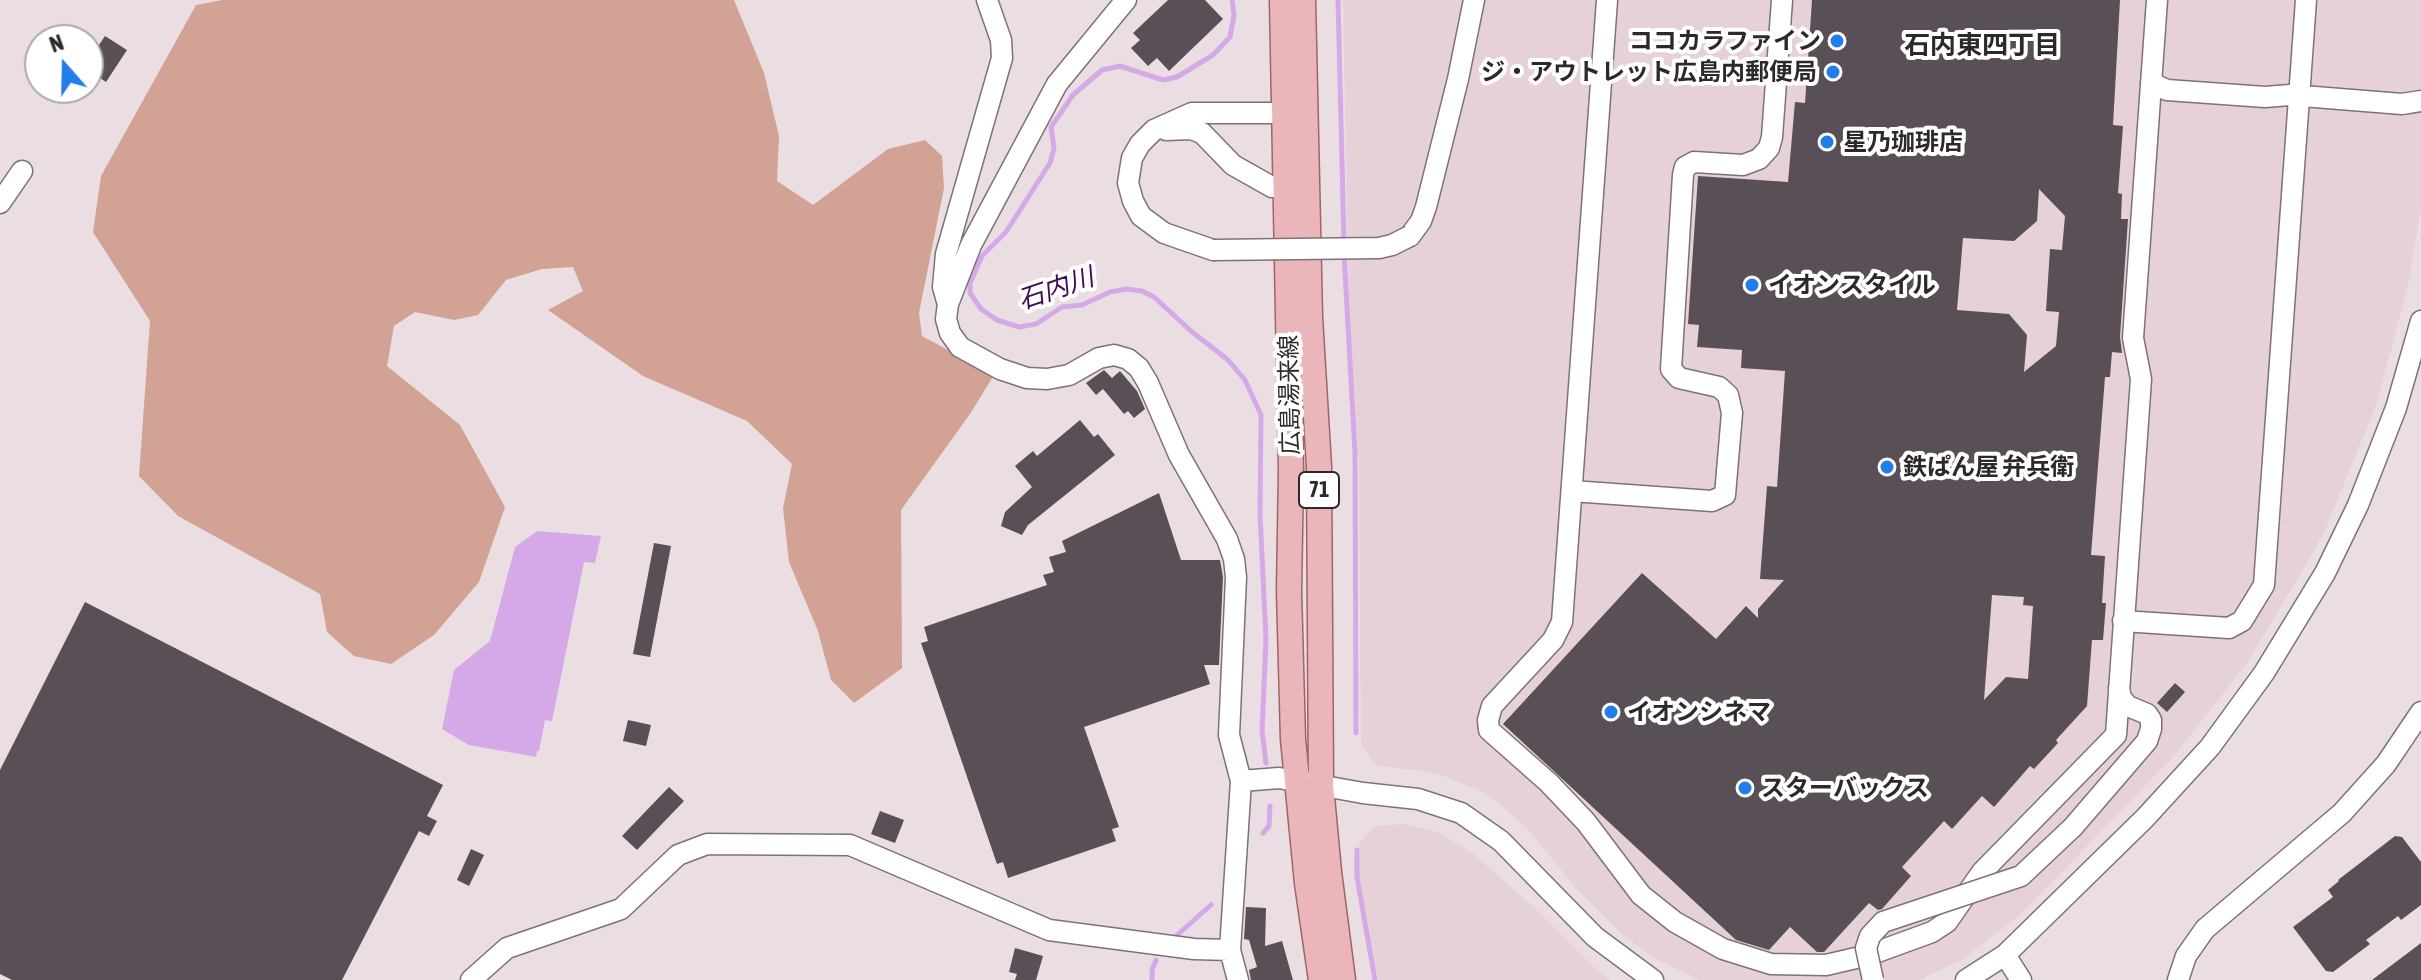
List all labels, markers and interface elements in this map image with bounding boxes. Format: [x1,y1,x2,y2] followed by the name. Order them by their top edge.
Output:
[24,24,104,104] north arrow
[1629,27,1821,55] place label: ココカラファイン
[46,29,67,58] text: N
[1904,30,2060,62] district label: 石内東四丁目
[1828,32,1846,50] marker: ココカラファイン
[1481,58,1817,86] place label: ジ・アウトレット広島内郵便局
[1824,63,1842,81] marker: ジ・アウトレット広島内郵便局
[1843,128,1963,156] place label: 星乃珈琲店
[1818,133,1836,151] marker: 星乃珈琲店
[1014,262,1098,316] water label: 石内川
[1768,271,1936,299] place label: イオンスタイル
[1743,276,1761,294] marker: イオンスタイル
[1275,335,1305,455] street label: 広島湯来線
[1903,453,2074,481] place label: 鉄ぱん屋 弁兵衛
[1878,458,1896,476] marker: 鉄ぱん屋 弁兵衛
[1299,472,1339,508] road number: 71
[1627,698,1771,726] place label: イオンシネマ
[1602,703,1620,721] marker: イオンシネマ
[1761,774,1929,802] place label: スターバックス
[1736,779,1754,797] marker: スターバックス

